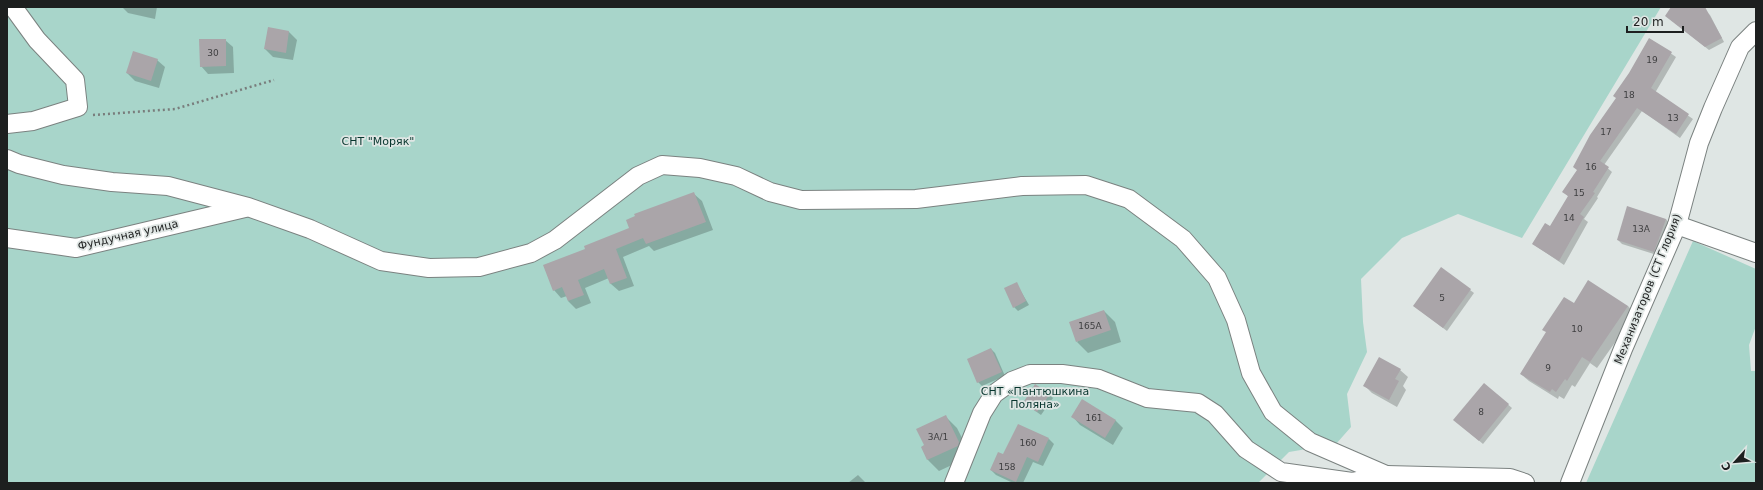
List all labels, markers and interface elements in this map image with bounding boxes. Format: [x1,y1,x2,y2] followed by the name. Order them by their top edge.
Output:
[1627,8,1683,34] scale bar
[1633,15,1664,29] text: 20 m
[207,48,219,58] house number: 30
[1646,55,1658,65] house number: 19
[1623,90,1635,100] house number: 18
[1667,113,1679,123] house number: 13
[1600,127,1612,137] house number: 17
[342,135,414,148] park label: СНТ "Моряк"
[1585,162,1597,172] house number: 16
[1573,188,1585,198] house number: 15
[1612,212,1684,366] street label: Механизаторов (СТ Глория)
[1563,213,1575,223] house number: 14
[76,217,180,253] street label: Фундучная улица
[1632,224,1651,234] house number: 13А
[1439,293,1445,303] house number: 5
[1078,321,1103,331] house number: 165А
[1571,324,1583,334] house number: 10
[1545,363,1551,373] house number: 9
[981,385,1089,411] park label: СНТ «Пантюшкина Поляна»
[1478,407,1484,417] house number: 8
[1085,413,1103,423] house number: 161
[928,432,948,442] house number: 3А/1
[1019,438,1037,448] house number: 160
[1715,442,1755,482] north arrow
[1719,460,1734,473] text: С
[998,462,1016,472] house number: 158

